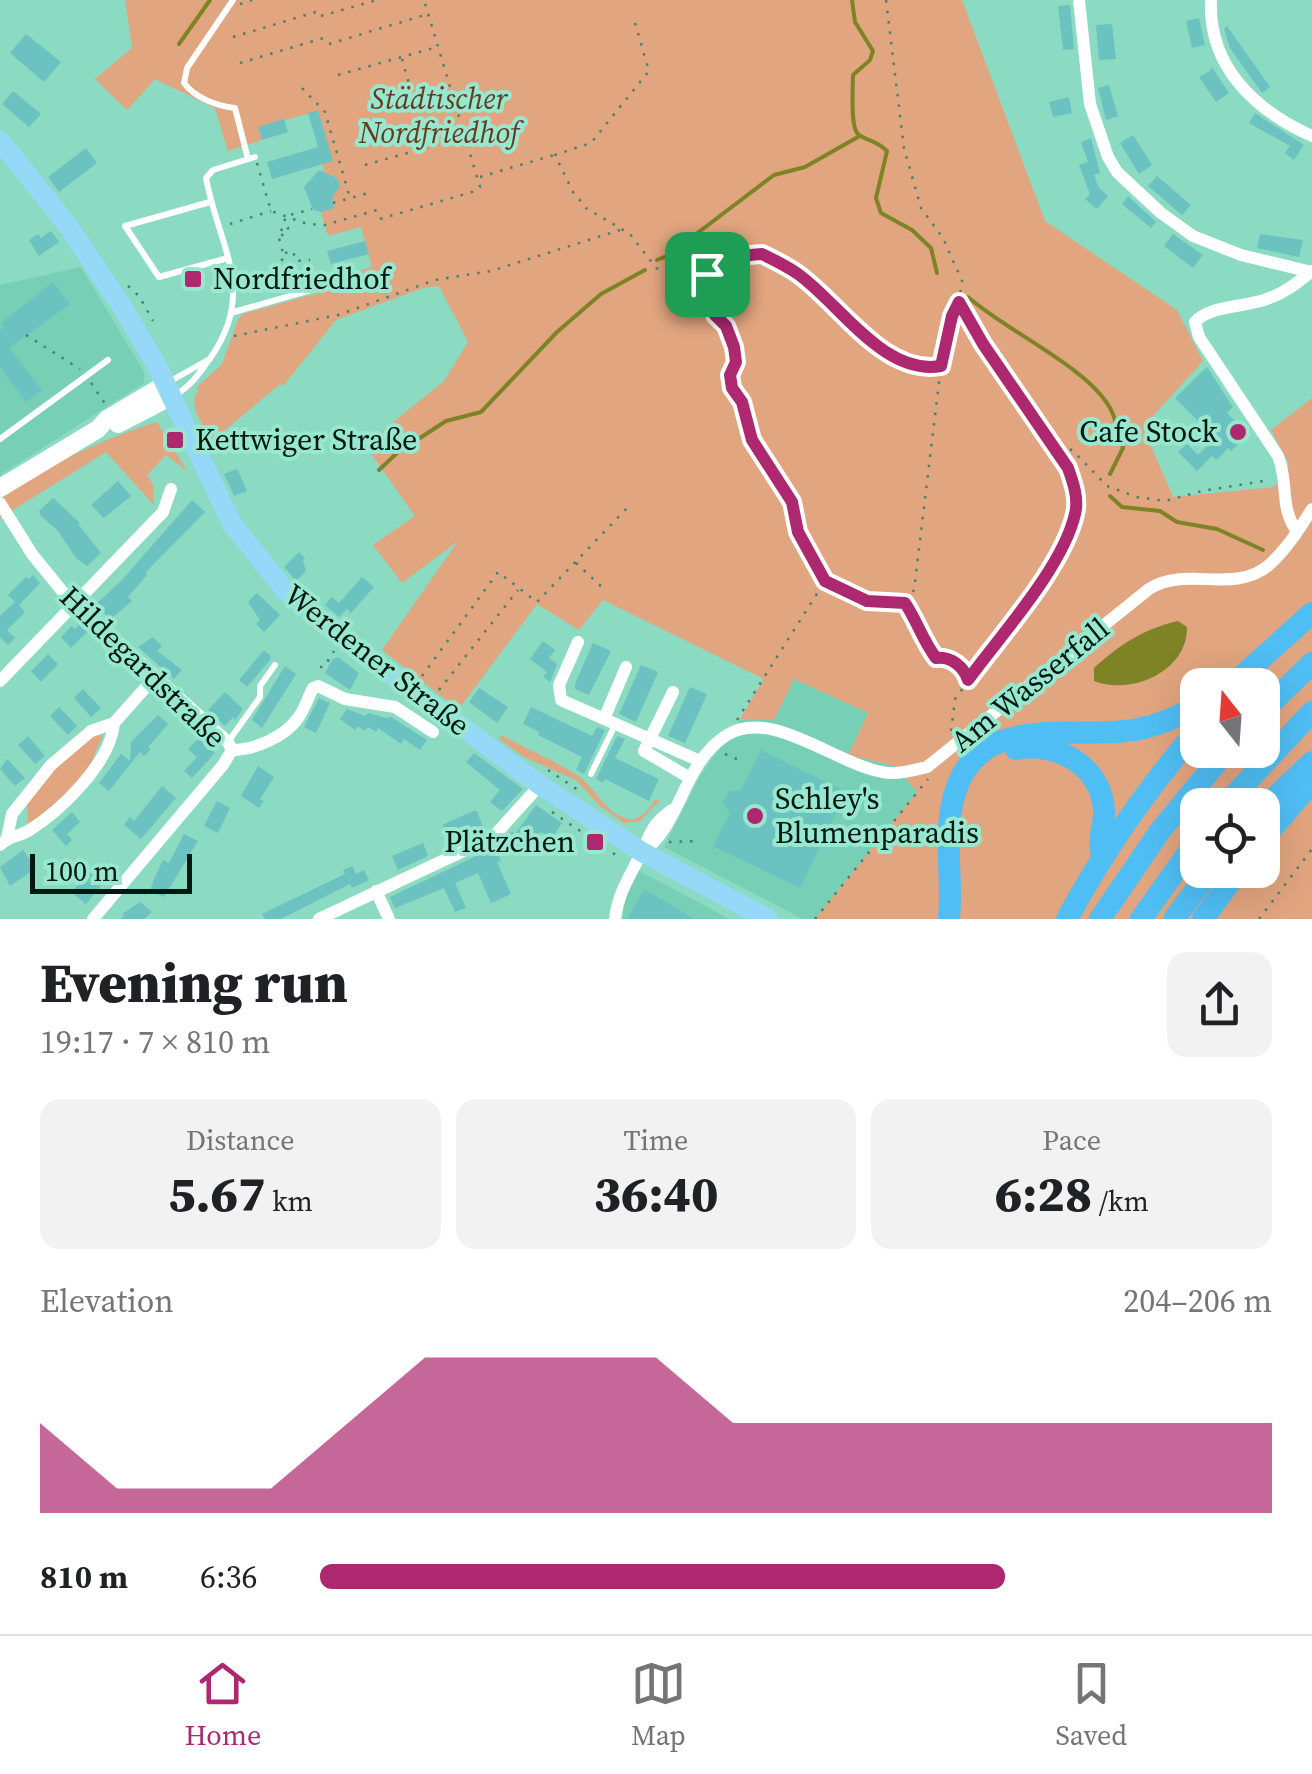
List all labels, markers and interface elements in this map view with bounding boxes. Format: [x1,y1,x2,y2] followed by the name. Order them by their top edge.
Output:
[358,78,524,153] park label: Städtischer Nordfriedhof
[665,232,750,317] pin
[680,247,735,302] icon: arrive
[213,258,393,299] place label: Nordfriedhof
[182,268,204,290] marker: Nordfriedhof
[1079,411,1219,452] place label: Cafe Stock
[195,419,417,460] place label: Kettwiger Straße
[1227,421,1249,443] marker: Cafe Stock
[164,429,186,451] marker: Kettwiger Straße
[276,574,479,745] street label: Werdener Straße
[51,577,236,757] street label: Hildegardstraße
[942,608,1118,761] street label: Am Wasserfall
[1180,668,1280,768] north arrow
[1180,668,1280,888] map controls
[775,778,979,853] place label: Schley's Blumenparadis
[1180,788,1280,888] button: locate
[744,805,766,827] marker: Schley's Blumenparadis
[444,821,575,862] place label: Plätzchen
[584,831,606,853] marker: Plätzchen
[30,849,192,894] scale bar
[45,852,119,890] text: 100 m
[40,945,348,1020] text: Evening run
[1167,952,1272,1057] button: share
[40,1020,270,1064] text: 19:17 · 7 × 810 m
[186,1121,295,1159] text: Distance
[624,1121,688,1159] text: Time
[1042,1121,1101,1159] text: Pace
[168,1159,266,1228] text: 5.67
[593,1159,719,1228] text: 36:40
[995,1159,1092,1228] text: 6:28
[266,1182,313,1220] text: km
[1092,1182,1149,1220] text: /km
[40,1279,174,1323] text: Elevation
[1123,1279,1272,1323] text: 204–206 m
[40,1555,128,1599] text: 810 m
[200,1555,258,1599] text: 6:36
[185,1656,261,1754] tab: Home
[631,1656,686,1754] tab: Map
[1055,1656,1127,1754] tab: Saved

